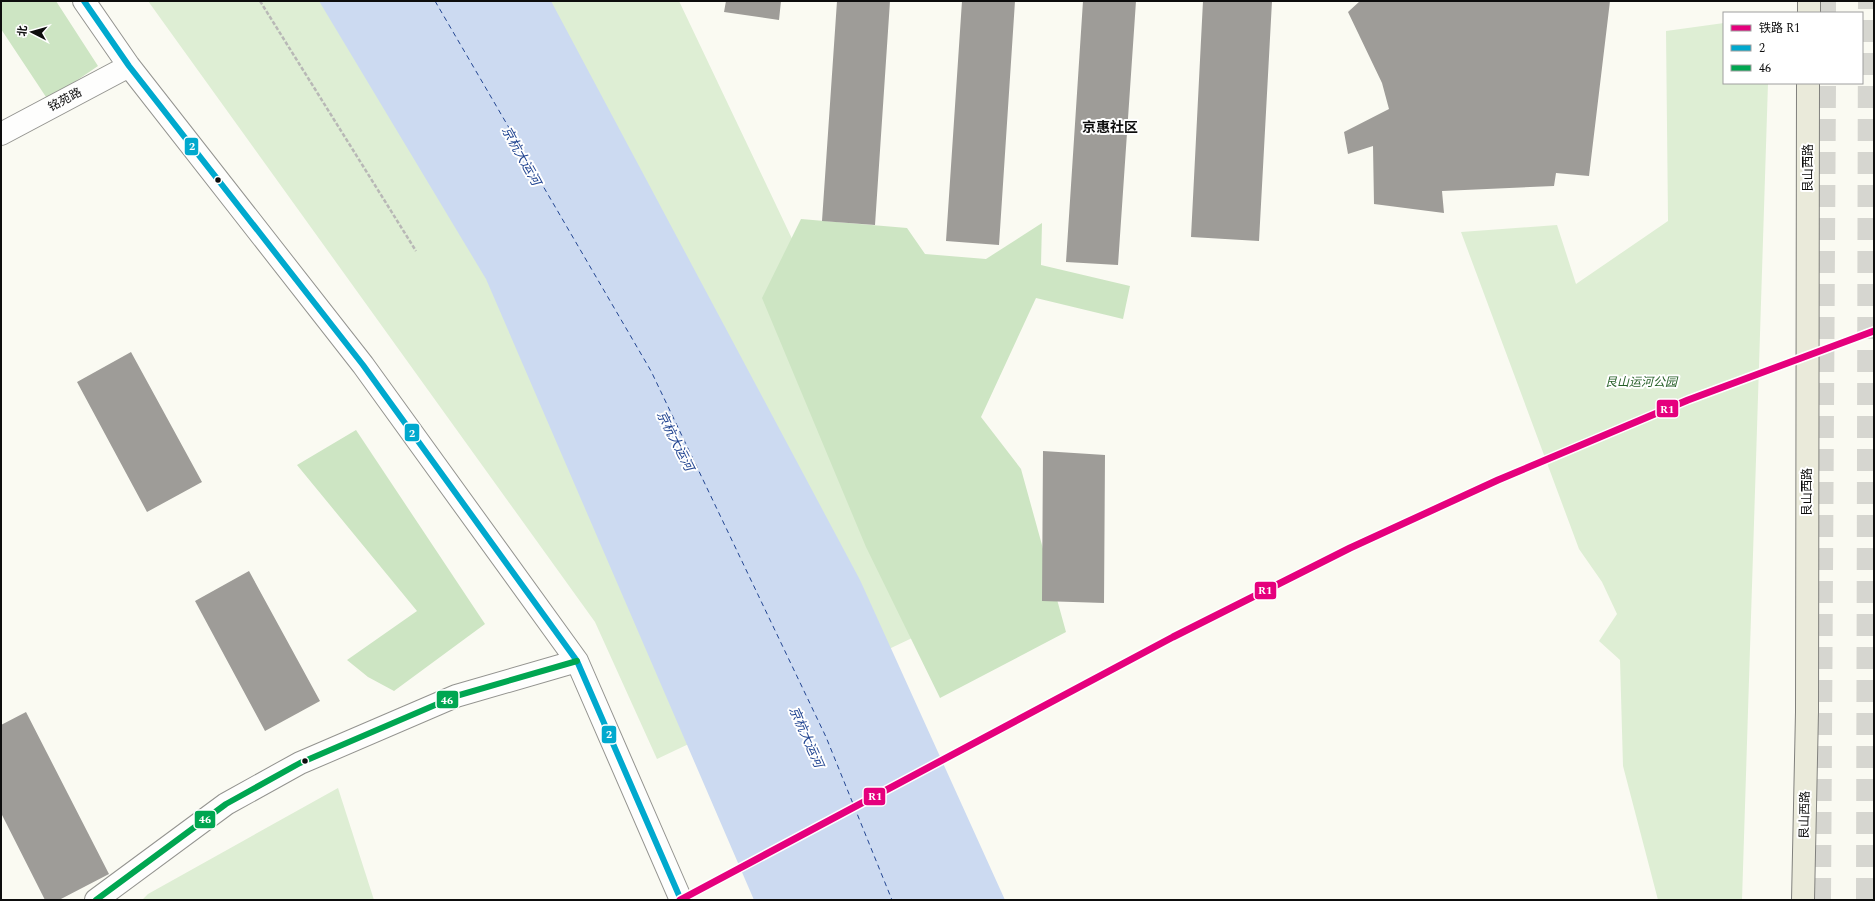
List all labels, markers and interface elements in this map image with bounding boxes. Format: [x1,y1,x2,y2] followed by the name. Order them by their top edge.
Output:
[12,12,52,52] north arrow
[1723,12,1863,84] legend
[1759,19,1800,38] text: 铁路 R1
[14,25,32,37] text: 北
[1759,39,1765,58] text: 2
[1759,59,1771,78] text: 46
[45,83,85,117] street label: 铭苑路
[1082,117,1138,138] district label: 京惠社区
[496,123,547,192] water label: 京杭大运河
[184,137,199,156] line badge: 2
[189,138,195,155] text: 2
[1799,144,1818,192] street label: 艮山西路
[213,175,223,185] unlabelled marker
[1605,373,1679,392] park label: 艮山运河公园
[1656,399,1679,418] line badge: R1
[1660,401,1674,418] text: R1
[651,407,700,477] water label: 京杭大运河
[404,423,420,442] line badge: 2
[409,425,415,442] text: 2
[1798,468,1817,516] street label: 艮山西路
[1254,581,1277,600] line badge: R1
[1258,582,1272,599] text: R1
[436,690,459,709] line badge: 46
[441,692,453,709] text: 46
[784,703,830,773] water label: 京杭大运河
[601,725,617,744] line badge: 2
[606,726,612,743] text: 2
[300,756,310,766] unlabelled marker
[863,787,886,806] line badge: R1
[868,788,882,805] text: R1
[1795,791,1815,839] street label: 艮山西路
[194,810,216,829] line badge: 46
[199,811,211,828] text: 46

